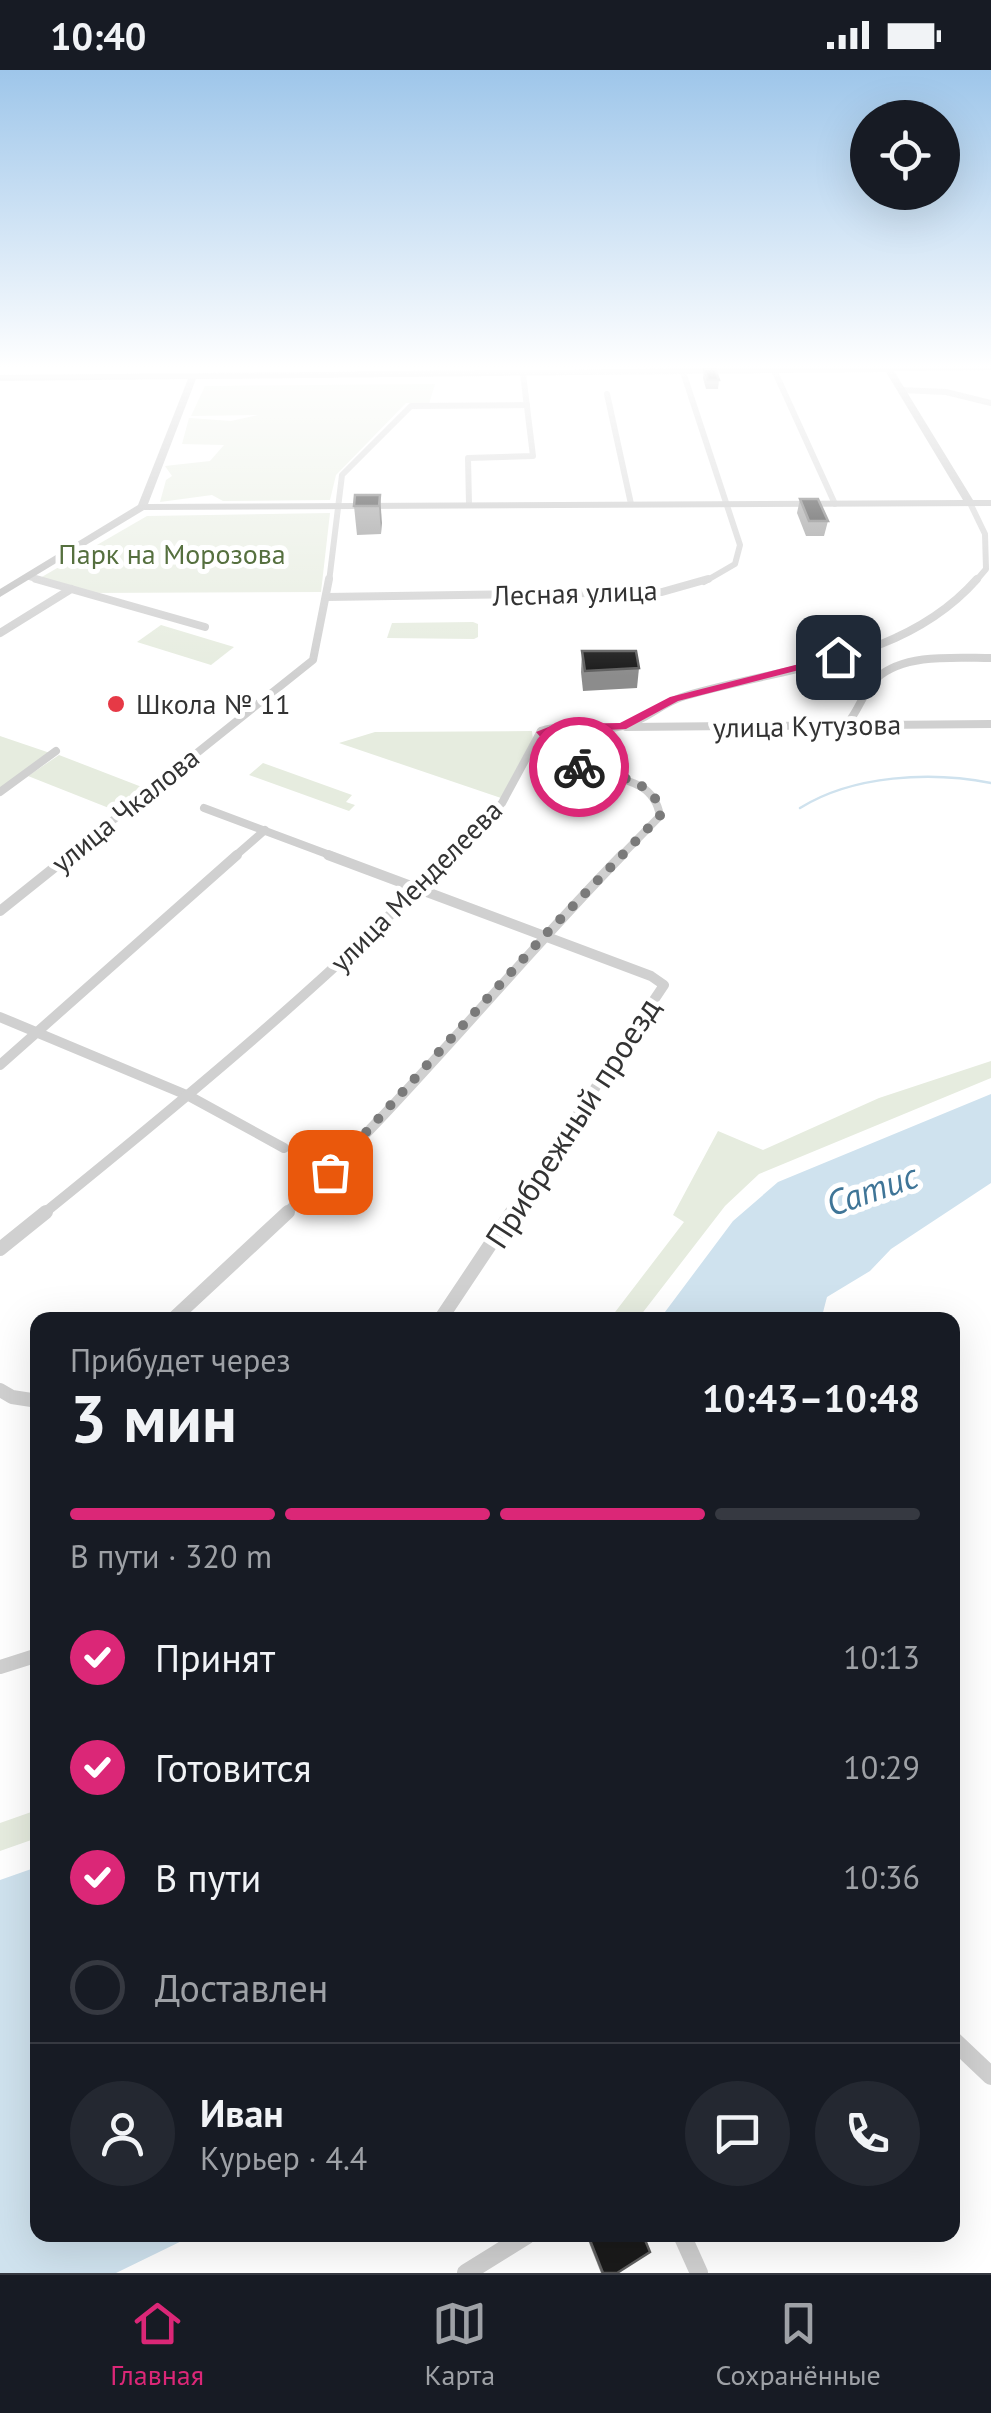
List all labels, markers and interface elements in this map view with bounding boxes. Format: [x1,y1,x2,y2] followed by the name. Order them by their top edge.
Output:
[50,11,146,60] text: 10:40
[850,100,960,210] map controls
[850,100,960,210] button: locate
[58,535,286,572] park label: Парк на Морозова
[491,571,658,614] street label: Лесная улица
[796,615,881,700] pin
[811,630,866,685] icon: home
[136,685,291,722] place label: Школа № 11
[105,693,127,715] marker: Школа № 11
[713,705,901,746] street label: улица Кутузова
[529,717,629,817] courier
[43,739,206,881] street label: улица Чкалова
[552,740,607,795] icon: bike
[322,792,510,980] street label: улица Менделеева
[475,989,669,1256] street label: Прибрежный проезд
[288,1130,373,1215] pin
[303,1145,358,1200] icon: bag
[820,1152,925,1226] water label: Сатис
[70,1339,291,1381] text: Прибудет через
[702,1373,920,1422] text: 10:43–10:48
[70,1376,237,1460] text: 3 мин
[70,1535,272,1577] text: В пути · 320 m
[70,1630,125,1685] icon: check
[155,1633,275,1682] text: Принят
[843,1636,920,1678] text: 10:13
[70,1740,125,1795] icon: check
[155,1743,312,1792] text: Готовится
[843,1746,920,1788] text: 10:29
[70,1850,125,1905] icon: check
[155,1853,261,1902] text: В пути
[843,1856,920,1898] text: 10:36
[155,1963,328,2012] text: Доставлен
[70,2081,175,2186] button: person
[685,2081,790,2186] button: chat
[815,2081,920,2186] button: phone
[200,2088,284,2137] text: Иван
[200,2137,367,2179] text: Курьер · 4.4
[110,2296,204,2393] tab: Главная
[424,2296,495,2393] tab: Карта
[716,2296,881,2393] tab: Сохранённые

